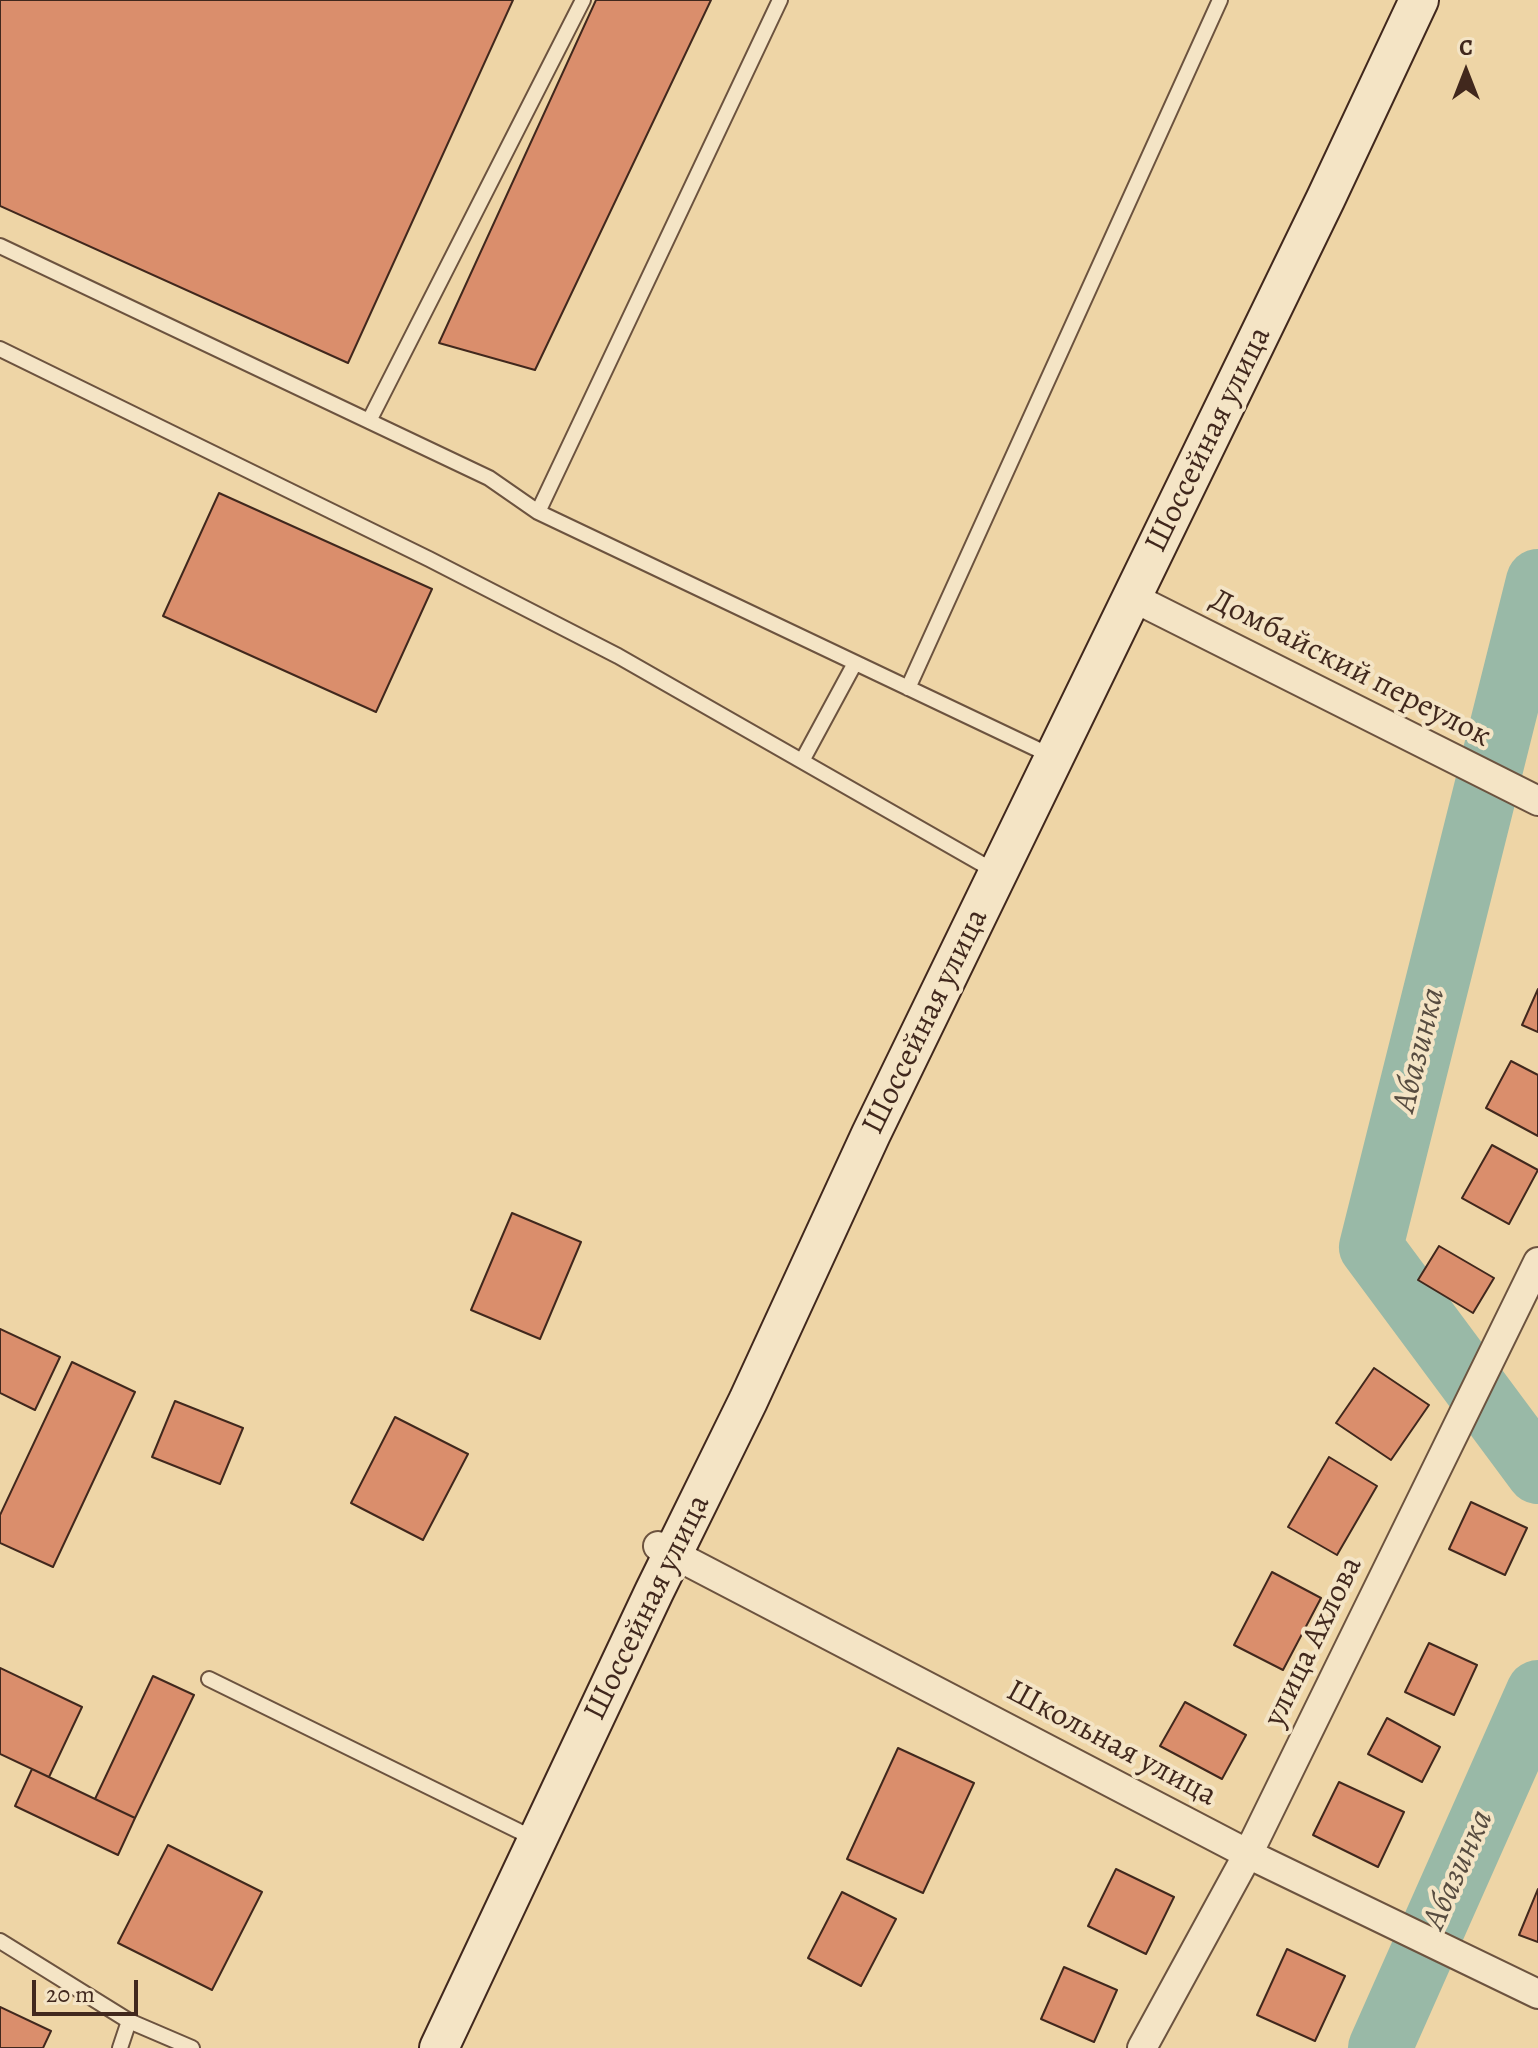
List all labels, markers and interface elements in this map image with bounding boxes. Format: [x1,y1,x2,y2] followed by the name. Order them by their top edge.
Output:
[1426,32,1506,112] north arrow
[1459,33,1473,63] text: С
[1138,321,1280,559] street label: Шоссейная улица
[1203,582,1497,756] street label: Домбайский переулок
[855,903,997,1141] street label: Шоссейная улица
[1385,984,1455,1116] water label: Абазинка
[577,1489,719,1727] street label: Шоссейная улица
[1256,1551,1372,1733] street label: улица Ахлова
[999,1672,1223,1816] street label: Школьная улица
[1415,1804,1503,1936] water label: Абазинка
[36,1964,142,2014] scale bar
[46,1978,95,2010] text: 20 m

